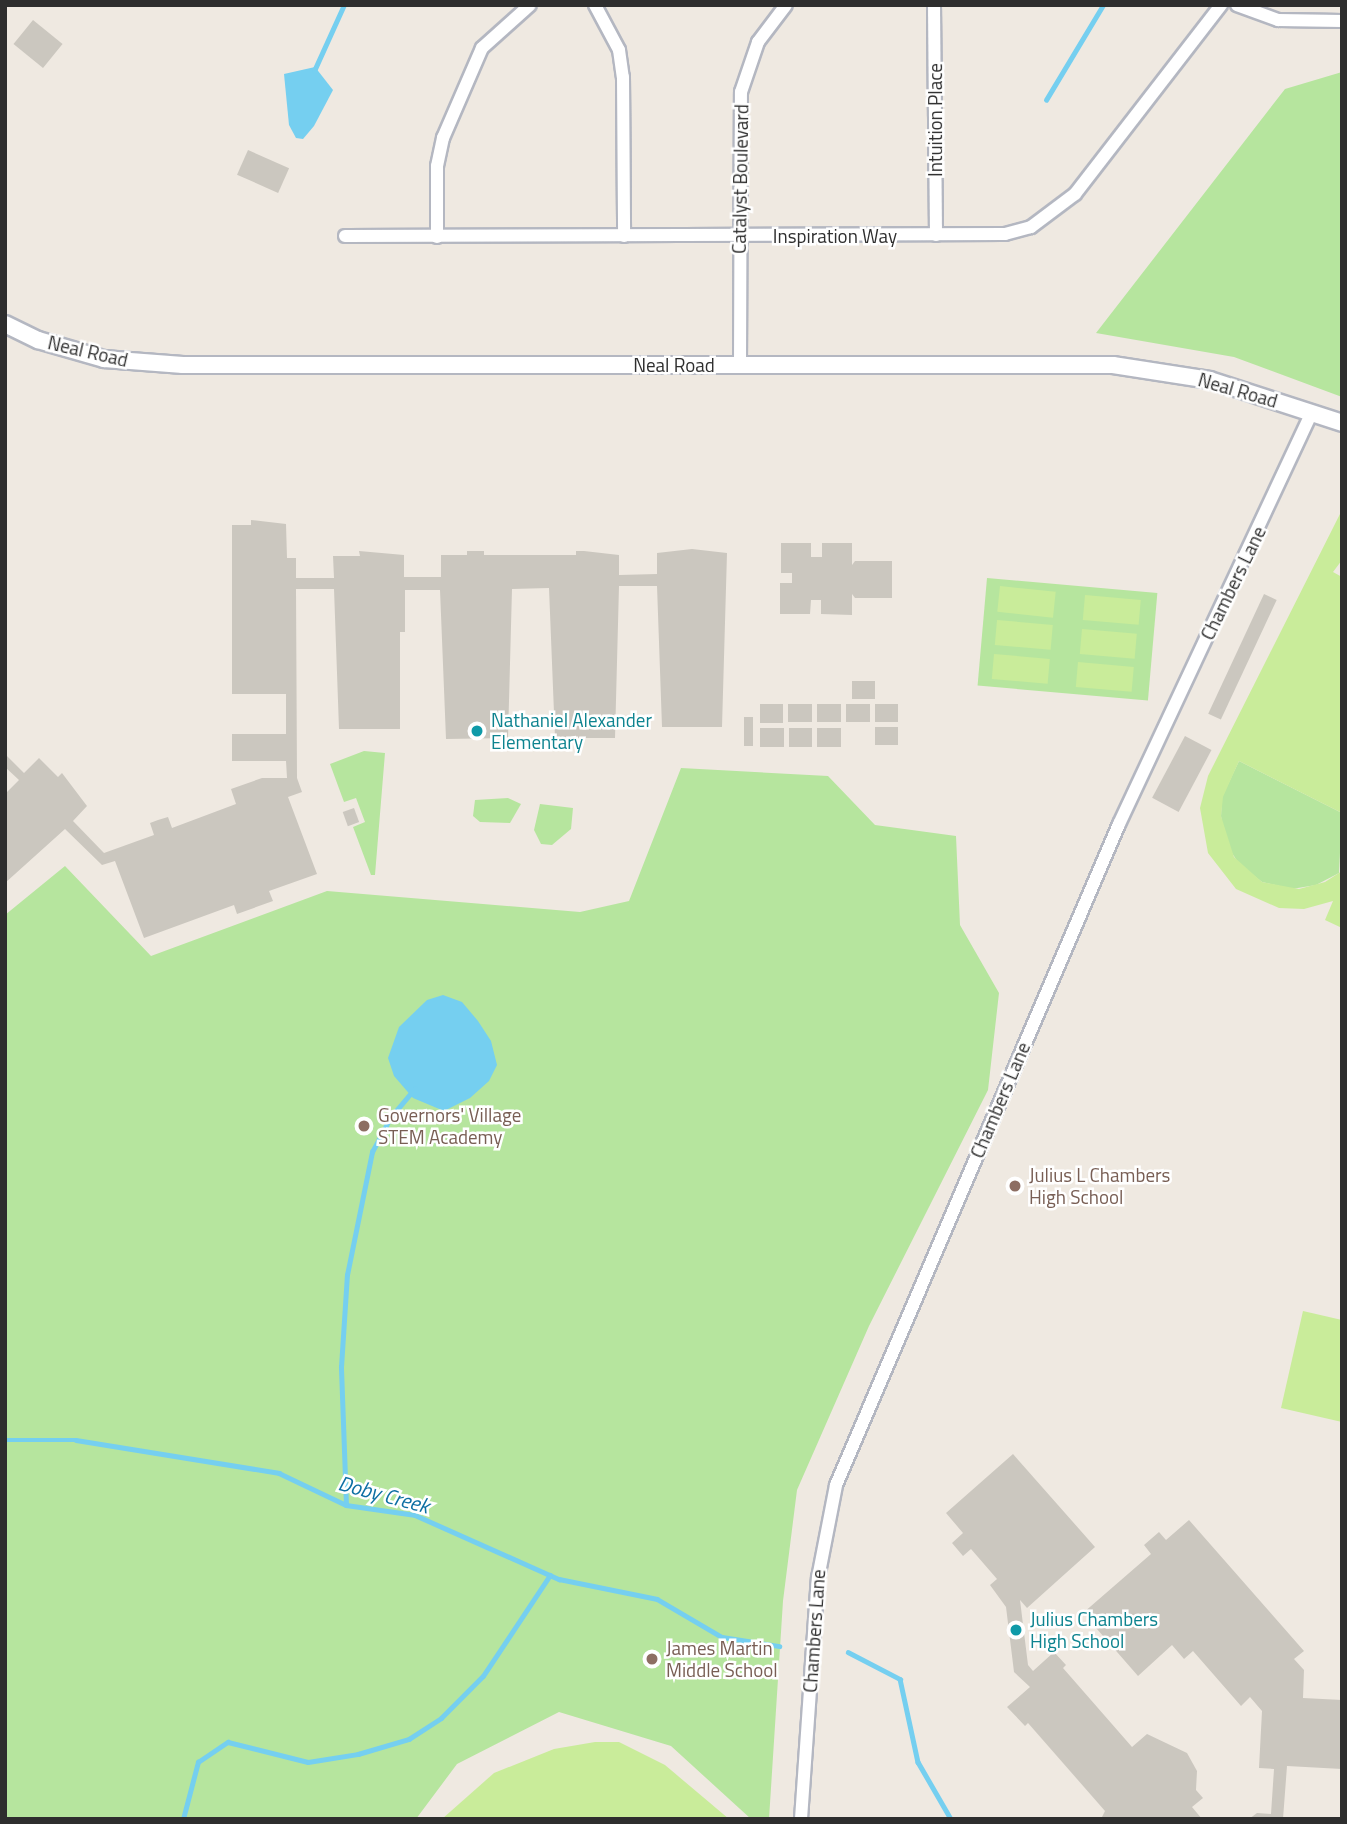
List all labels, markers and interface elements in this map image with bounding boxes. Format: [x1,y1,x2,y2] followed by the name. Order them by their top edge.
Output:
[924,63,946,177] street label: Intuition Place
[727,104,753,254] street label: Catalyst Boulevard
[773,225,897,247] street label: Inspiration Way
[46,331,130,371] street label: Neal Road
[633,354,715,376] street label: Neal Road
[1196,368,1280,412] street label: Neal Road
[1196,522,1270,644] street label: Chambers Lane
[491,709,652,753] place label: Nathaniel Alexander Elementary
[469,723,485,739] marker: Nathaniel Alexander Elementary
[965,1039,1035,1161] street label: Chambers Lane
[378,1104,521,1148] place label: Governors' Village STEM Academy
[356,1118,372,1134] marker: Governors' Village STEM Academy
[1029,1164,1170,1208] place label: Julius L Chambers High School
[1007,1178,1023,1194] marker: Julius L Chambers High School
[336,1470,432,1518] water label: Doby Creek
[798,1569,830,1693] street label: Chambers Lane
[1030,1608,1158,1652] place label: Julius Chambers High School
[1008,1622,1024,1638] marker: Julius Chambers High School
[666,1637,778,1681] place label: James Martin Middle School
[644,1651,660,1667] marker: James Martin Middle School

